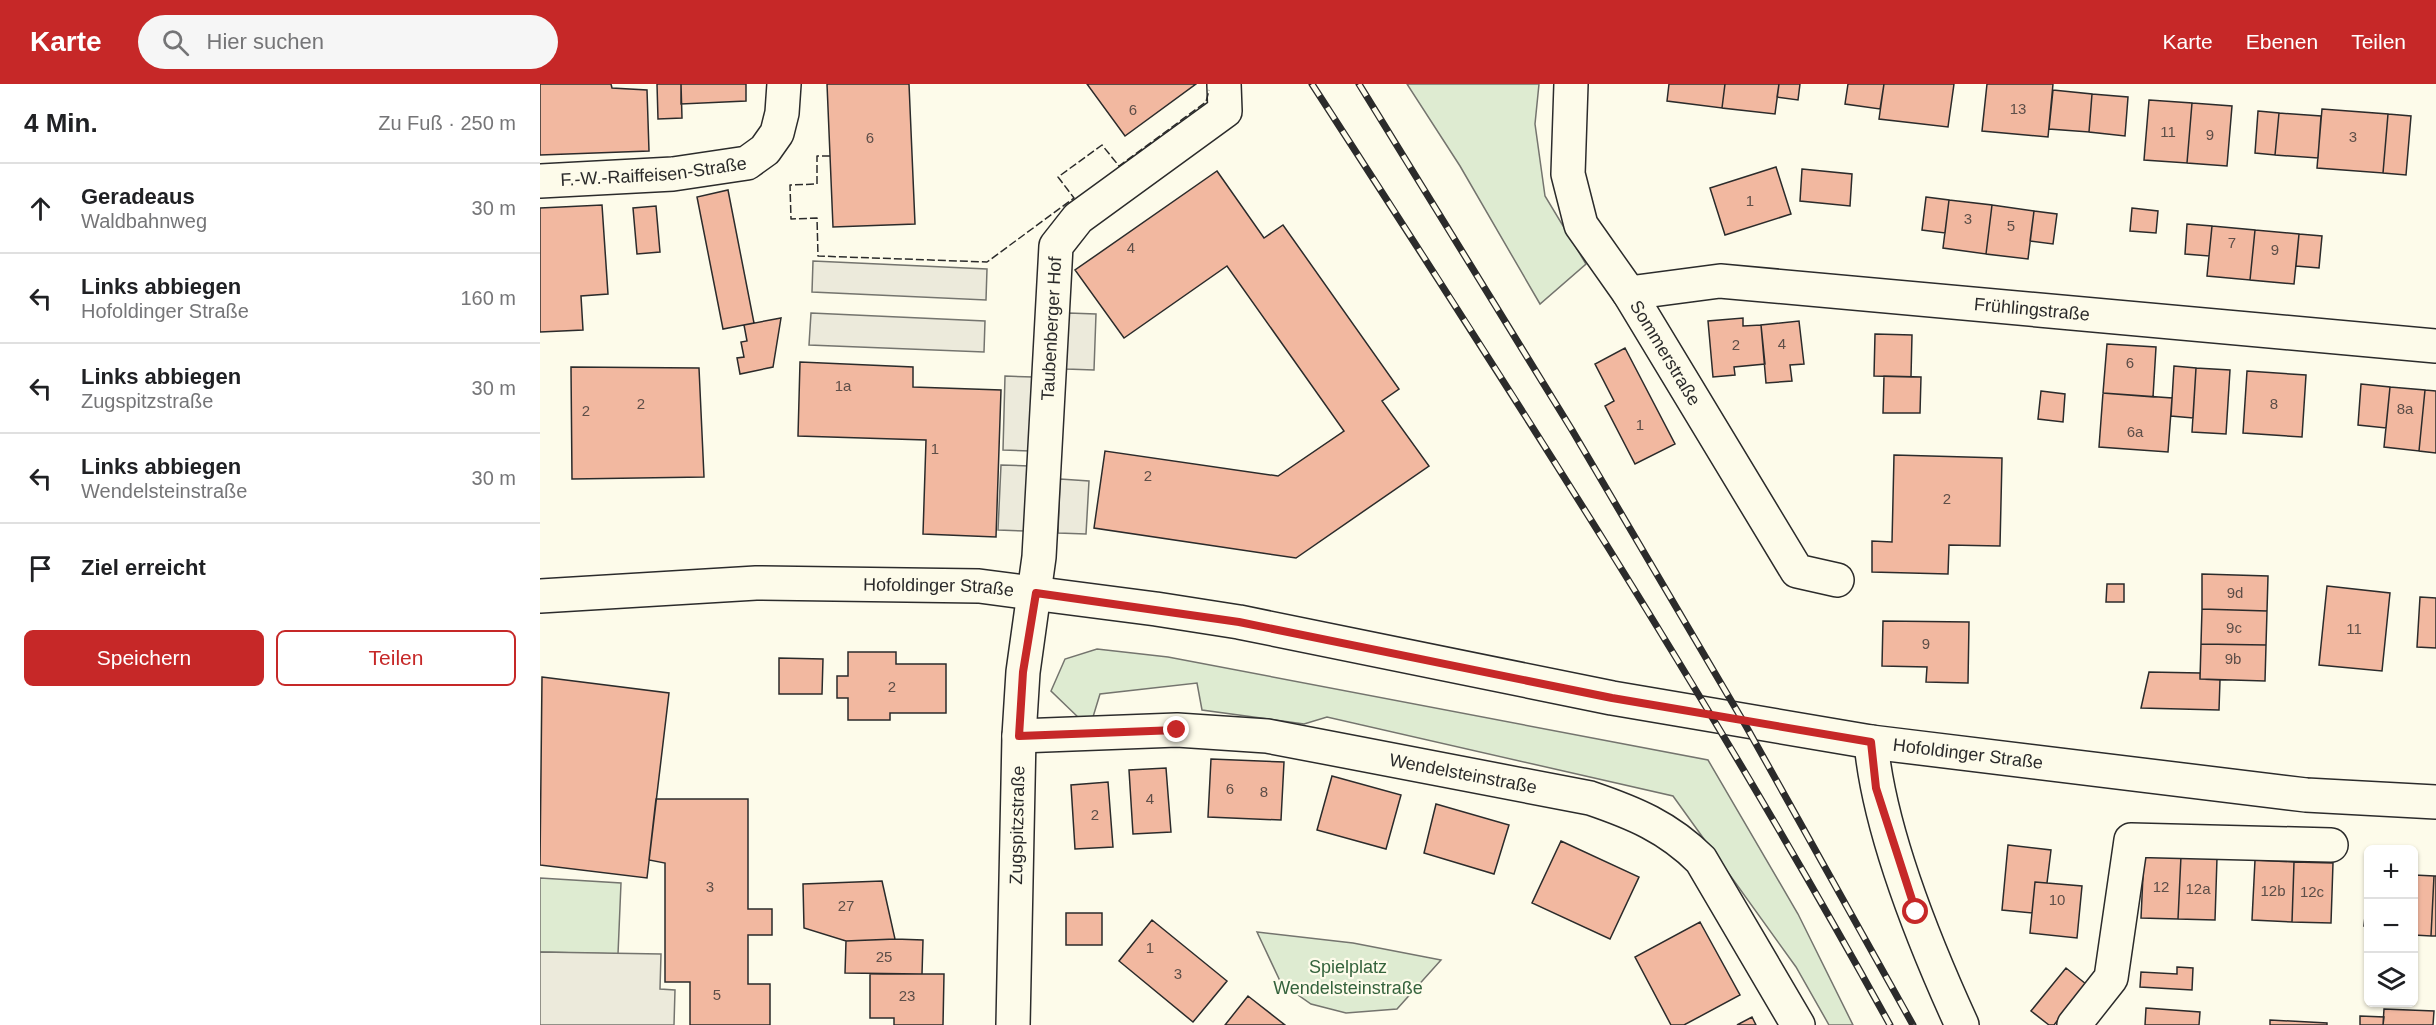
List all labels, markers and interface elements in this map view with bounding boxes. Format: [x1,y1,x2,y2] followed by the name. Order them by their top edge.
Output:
[138,15,558,69] search box
[30,26,102,57] text: Karte
[159,26,192,59] icon: search
[207,29,324,54] text: Hier suchen
[2163,30,2213,53] text: Karte
[2246,30,2318,53] text: Ebenen
[2351,30,2406,53] text: Teilen
[2010,100,2026,117] house number: 13
[1129,101,1137,118] house number: 6
[24,108,98,138] text: 4 Min.
[378,112,516,134] text: Zu Fuß · 250 m
[2160,123,2176,140] house number: 11
[2206,126,2214,143] house number: 9
[2349,128,2357,145] house number: 3
[866,129,874,146] house number: 6
[560,153,748,190] street label: F.-W.-Raiffeisen-Straße
[81,184,195,209] text: Geradeaus
[24,192,57,225] icon: ahead
[1746,192,1754,209] house number: 1
[472,197,516,219] text: 30 m
[81,210,207,232] text: Waldbahnweg
[1964,210,1972,227] house number: 3
[2007,217,2015,234] house number: 5
[2228,234,2236,251] house number: 7
[1127,239,1135,256] house number: 4
[2271,241,2279,258] house number: 9
[1038,255,1065,401] street label: Taubenberger Hof
[81,274,241,299] text: Links abbiegen
[24,282,57,315] icon: left
[460,287,516,309] text: 160 m
[1973,294,2091,325] street label: Frühlingstraße
[1626,297,1705,409] street label: Sommerstraße
[81,300,249,322] text: Hofoldinger Straße
[1778,335,1786,352] house number: 4
[1732,336,1740,353] house number: 2
[2126,354,2134,371] house number: 6
[81,364,241,389] text: Links abbiegen
[24,372,57,405] icon: left
[472,377,516,399] text: 30 m
[835,377,852,394] house number: 1a
[81,390,213,412] text: Zugspitzstraße
[637,395,645,412] house number: 2
[2270,395,2278,412] house number: 8
[2397,400,2414,417] house number: 8a
[582,402,590,419] house number: 2
[1636,416,1644,433] house number: 1
[2127,423,2144,440] house number: 6a
[931,440,939,457] house number: 1
[81,454,241,479] text: Links abbiegen
[24,462,57,495] icon: left
[472,467,516,489] text: 30 m
[1144,467,1152,484] house number: 2
[81,480,247,502] text: Wendelsteinstraße
[1943,490,1951,507] house number: 2
[24,552,57,585] icon: arrive
[81,555,206,580] text: Ziel erreicht
[863,574,1015,600] street label: Hofoldinger Straße
[2227,584,2243,601] house number: 9d
[2226,619,2242,636] house number: 9c
[2346,620,2362,637] house number: 11
[24,630,264,686] button: Speichern
[276,630,516,686] button: Teilen
[1922,635,1930,652] house number: 9
[2225,650,2241,667] house number: 9b
[888,678,896,695] house number: 2
[1163,716,1189,742] route end
[1892,735,2044,773] street label: Hofoldinger Straße
[1388,750,1539,798] street label: Wendelsteinstraße
[1006,765,1028,885] street label: Zugspitzstraße
[1226,780,1234,797] house number: 6
[1260,783,1268,800] house number: 8
[1146,790,1154,807] house number: 4
[1091,806,1099,823] house number: 2
[2364,845,2418,1007] map controls
[2364,845,2418,899] button: +
[706,878,714,895] house number: 3
[2153,878,2169,895] house number: 12
[2185,880,2211,897] house number: 12a
[2260,882,2286,899] house number: 12b
[2300,883,2325,900] house number: 12c
[2049,891,2065,908] house number: 10
[838,897,854,914] house number: 27
[1902,898,1928,924] route start
[2364,899,2418,953] button: −
[1146,939,1154,956] house number: 1
[876,948,892,965] house number: 25
[2364,953,2418,1007] button: layers
[1273,957,1423,998] park label: Spielplatz Wendelsteinstraße
[1174,965,1182,982] house number: 3
[713,986,721,1003] house number: 5
[899,987,915,1004] house number: 23

